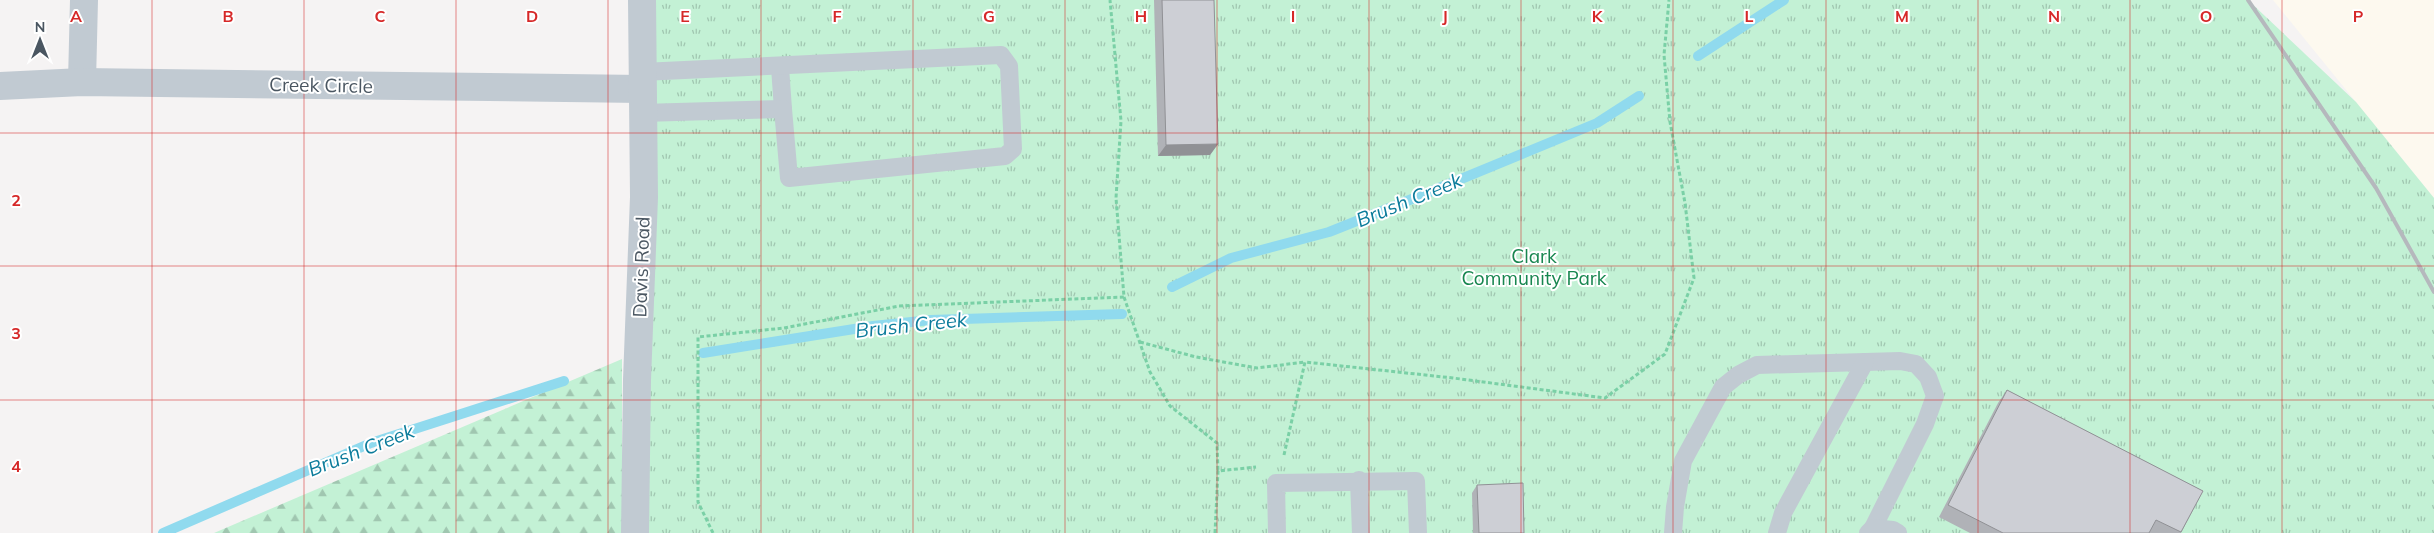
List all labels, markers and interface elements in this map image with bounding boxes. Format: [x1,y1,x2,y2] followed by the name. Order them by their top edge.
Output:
[70,6,82,26] text: A
[222,6,234,26] text: B
[375,6,386,26] text: C
[526,6,538,26] text: D
[680,6,690,26] text: E
[832,6,842,26] text: F
[983,6,995,26] text: G
[1135,6,1147,26] text: H
[1291,6,1295,26] text: I
[1442,6,1448,26] text: J
[1592,6,1604,26] text: K
[1745,6,1754,26] text: L
[1895,6,1909,26] text: M
[2048,6,2060,26] text: N
[2200,6,2212,26] text: O
[2353,6,2364,26] text: P
[15,15,65,65] north arrow
[35,18,45,36] text: N
[269,72,373,98] street label: Creek Circle
[1352,167,1466,232] water label: Brush Creek
[11,190,21,210] text: 2
[627,216,655,318] street label: Davis Road
[1462,244,1607,290] park label: Clark Community Park
[854,306,969,343] water label: Brush Creek
[11,323,21,343] text: 3
[304,418,418,481] water label: Brush Creek
[11,456,21,476] text: 4

